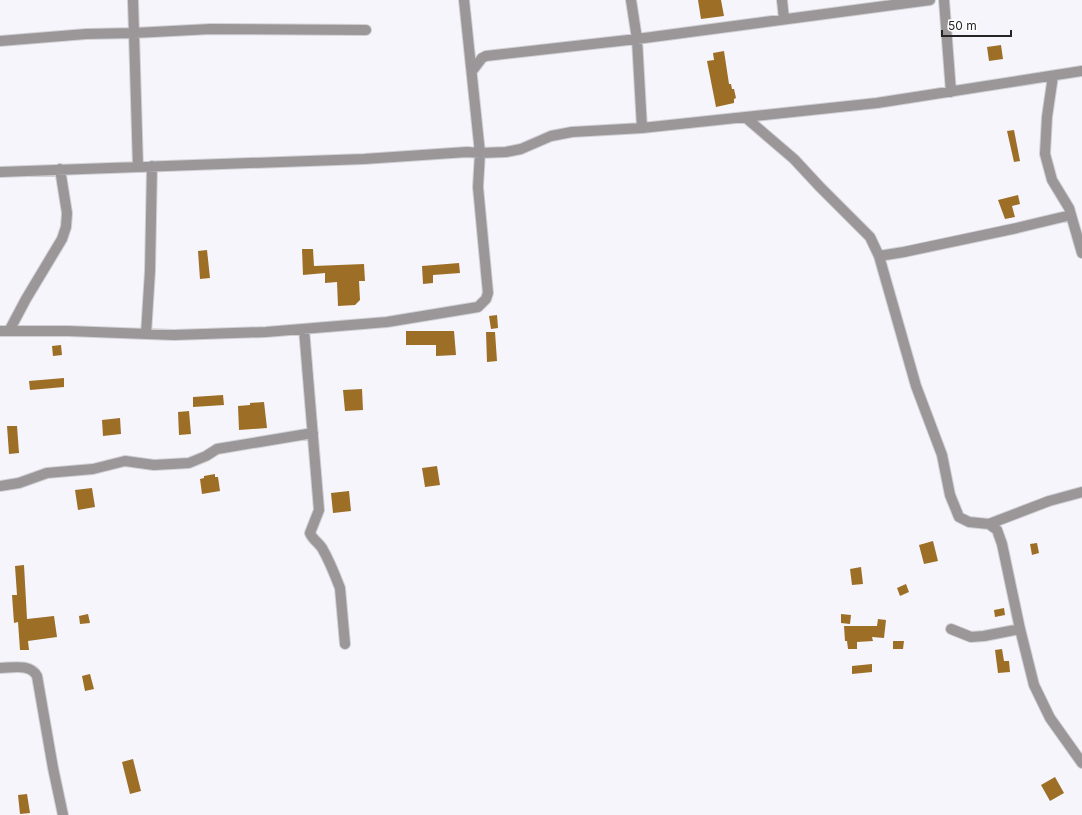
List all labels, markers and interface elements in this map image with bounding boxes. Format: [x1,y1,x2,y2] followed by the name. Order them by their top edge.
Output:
[942,12,1011,38] scale bar
[948,18,977,33] text: 50 m

